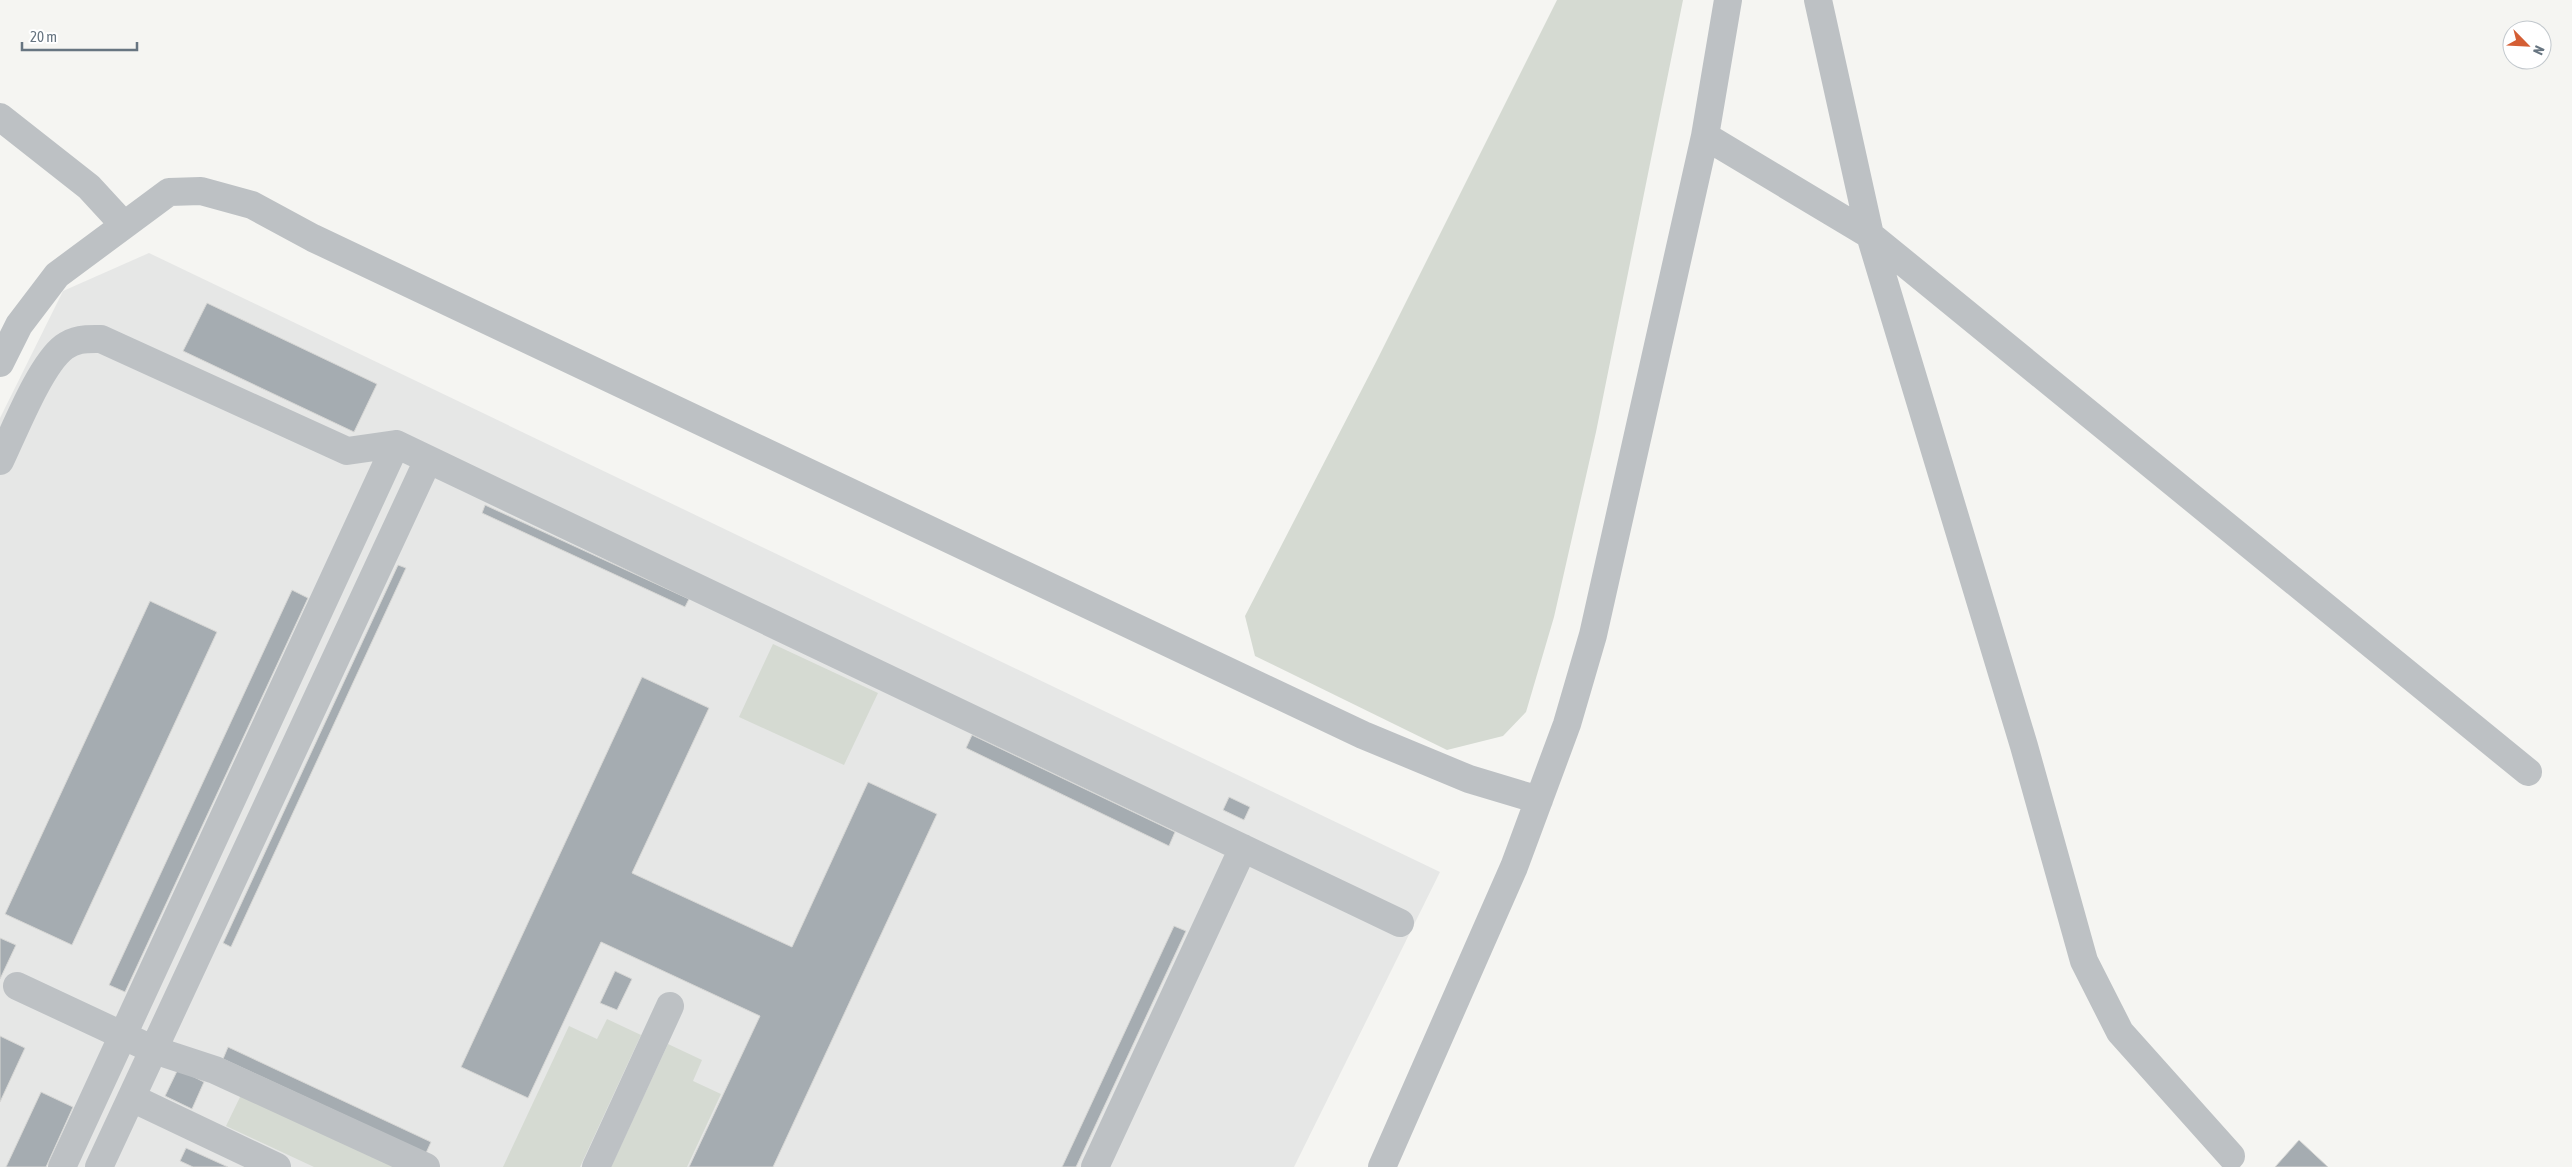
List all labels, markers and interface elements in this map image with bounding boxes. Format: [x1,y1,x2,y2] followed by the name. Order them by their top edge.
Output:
[22,20,138,52] scale bar
[2502,20,2552,70] north arrow
[30,28,57,45] text: 20 m
[2530,43,2548,57] text: N

